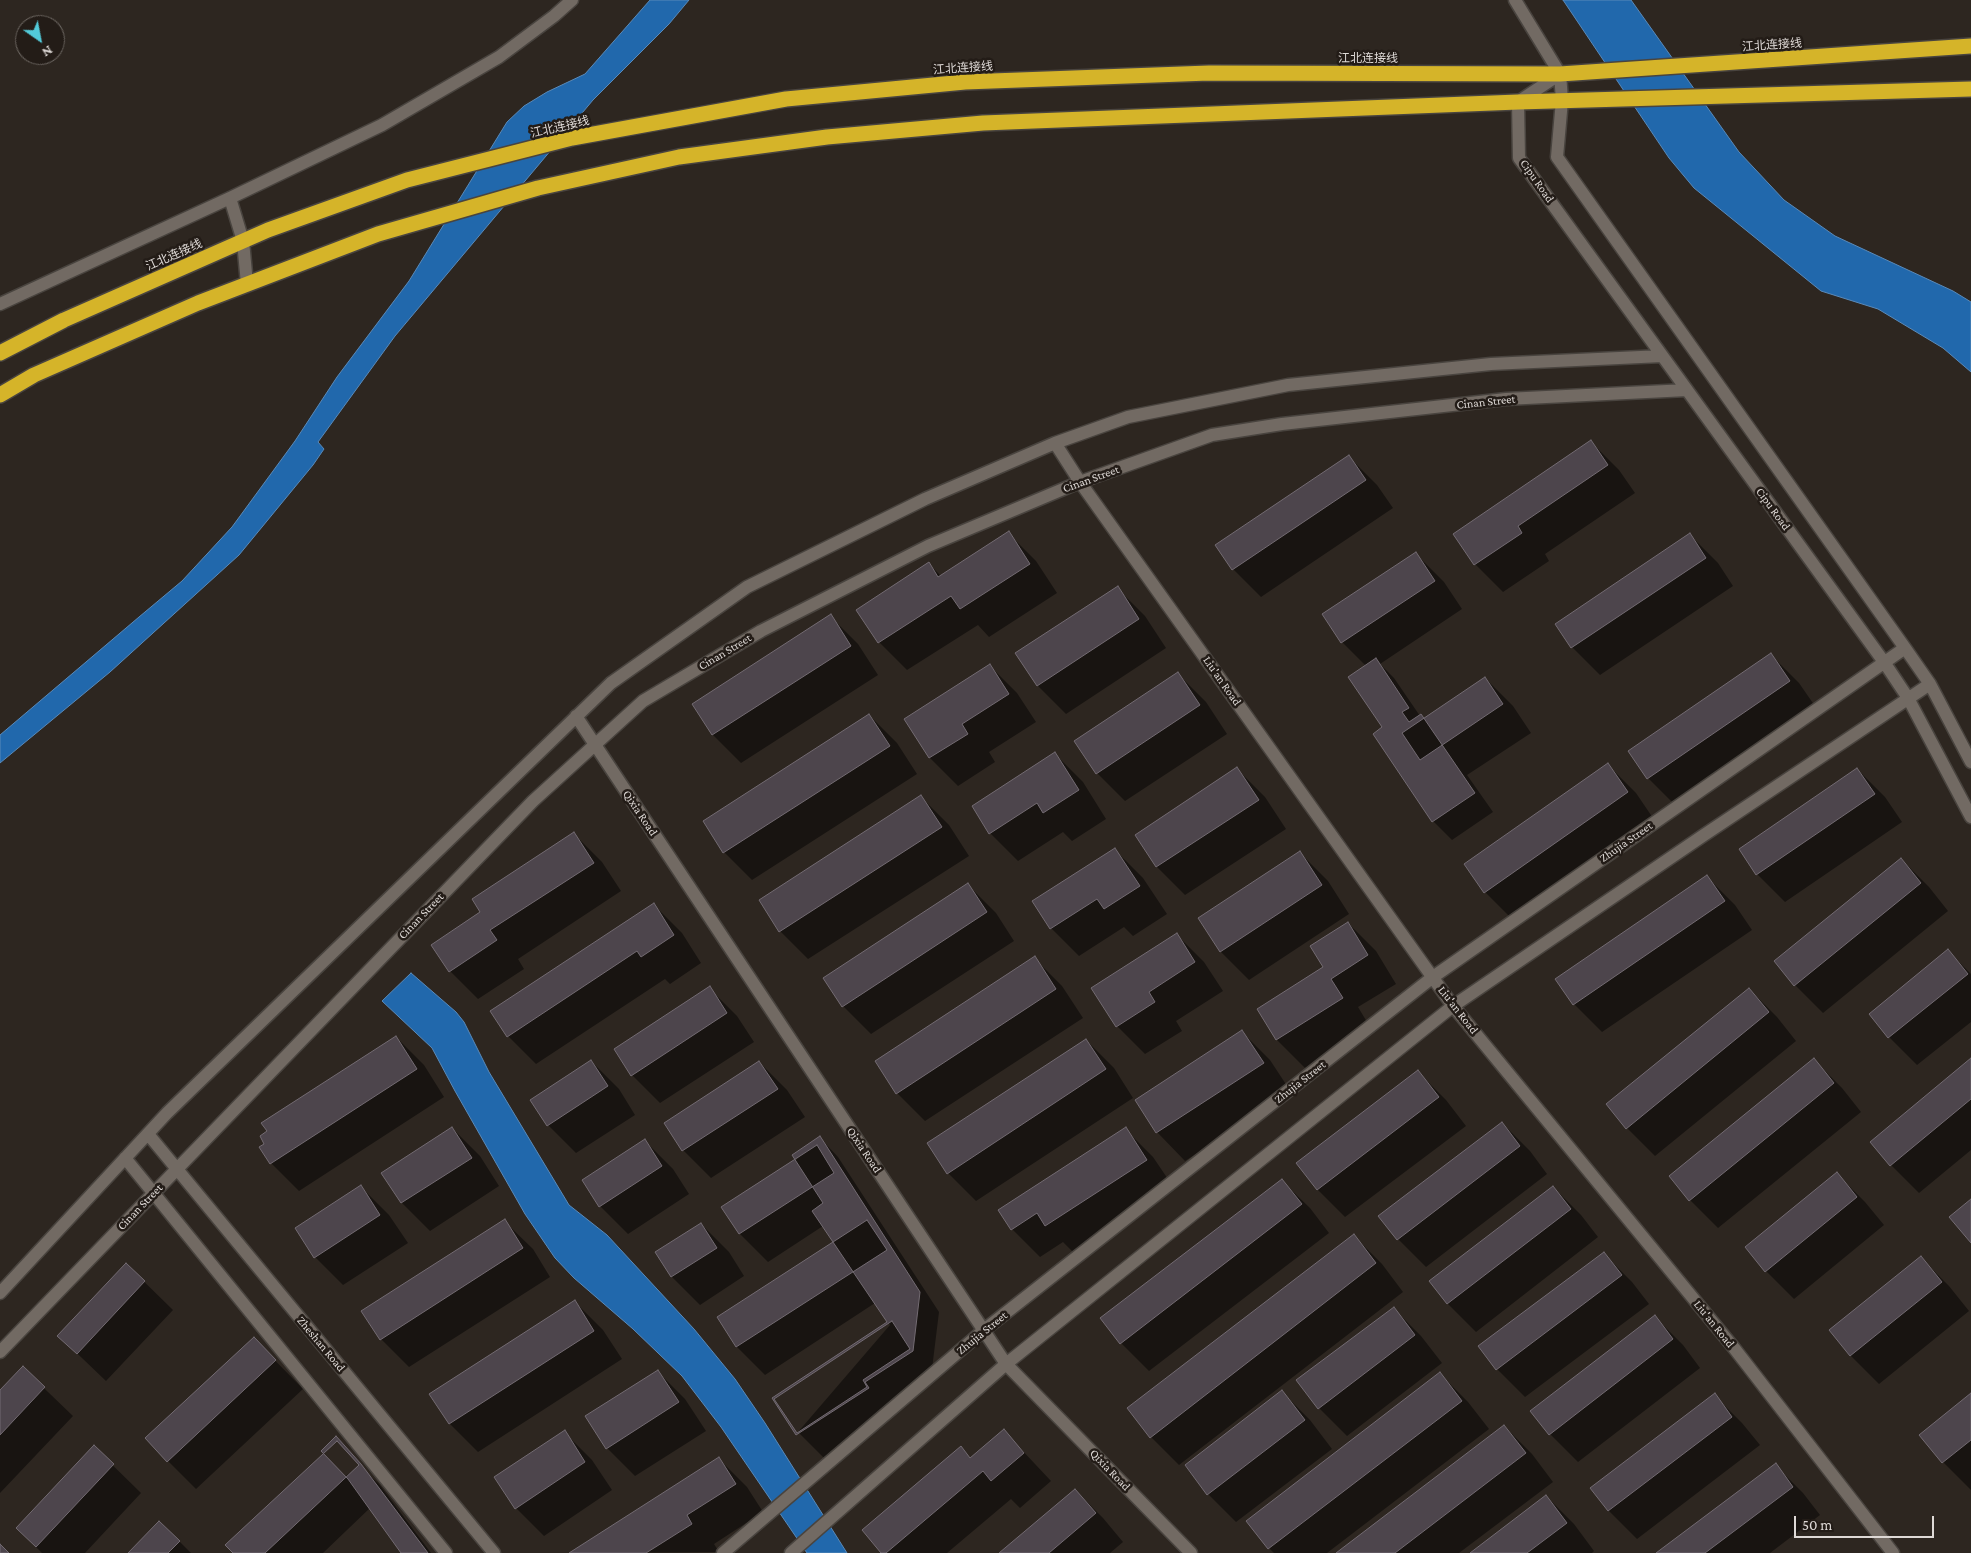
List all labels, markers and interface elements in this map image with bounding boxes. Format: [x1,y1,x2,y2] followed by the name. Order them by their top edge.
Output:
[15,15,65,65] north arrow
[1742,36,1802,54] street label: 江北连接线
[39,42,56,61] text: N
[1338,51,1398,65] street label: 江北连接线
[933,59,993,77] street label: 江北连接线
[529,113,591,141] street label: 江北连接线
[1517,157,1557,205] street label: Cipu Road
[144,236,204,274] street label: 江北连接线
[1456,392,1516,412] street label: Cinan Street
[1061,462,1121,496] street label: Cinan Street
[1753,485,1793,533] street label: Cipu Road
[696,631,754,673] street label: Cinan Street
[1200,654,1244,708] street label: Liu'an Road
[619,787,661,839] street label: Qixia Road
[1597,819,1655,865] street label: Zhujia Street
[395,890,447,942] street label: Cinan Street
[1435,983,1481,1037] street label: Liu'an Road
[1272,1058,1328,1106] street label: Zhujia Street
[843,1124,885,1176] street label: Qixia Road
[114,1181,166,1233] street label: Cinan Street
[1691,1297,1737,1351] street label: Liu'an Road
[954,1308,1010,1358] street label: Zhujia Street
[294,1313,348,1375] street label: Zheshan Road
[1087,1446,1133,1494] street label: Qixia Road
[1796,1506,1936,1538] scale bar
[1802,1517,1832,1533] text: 50 m

